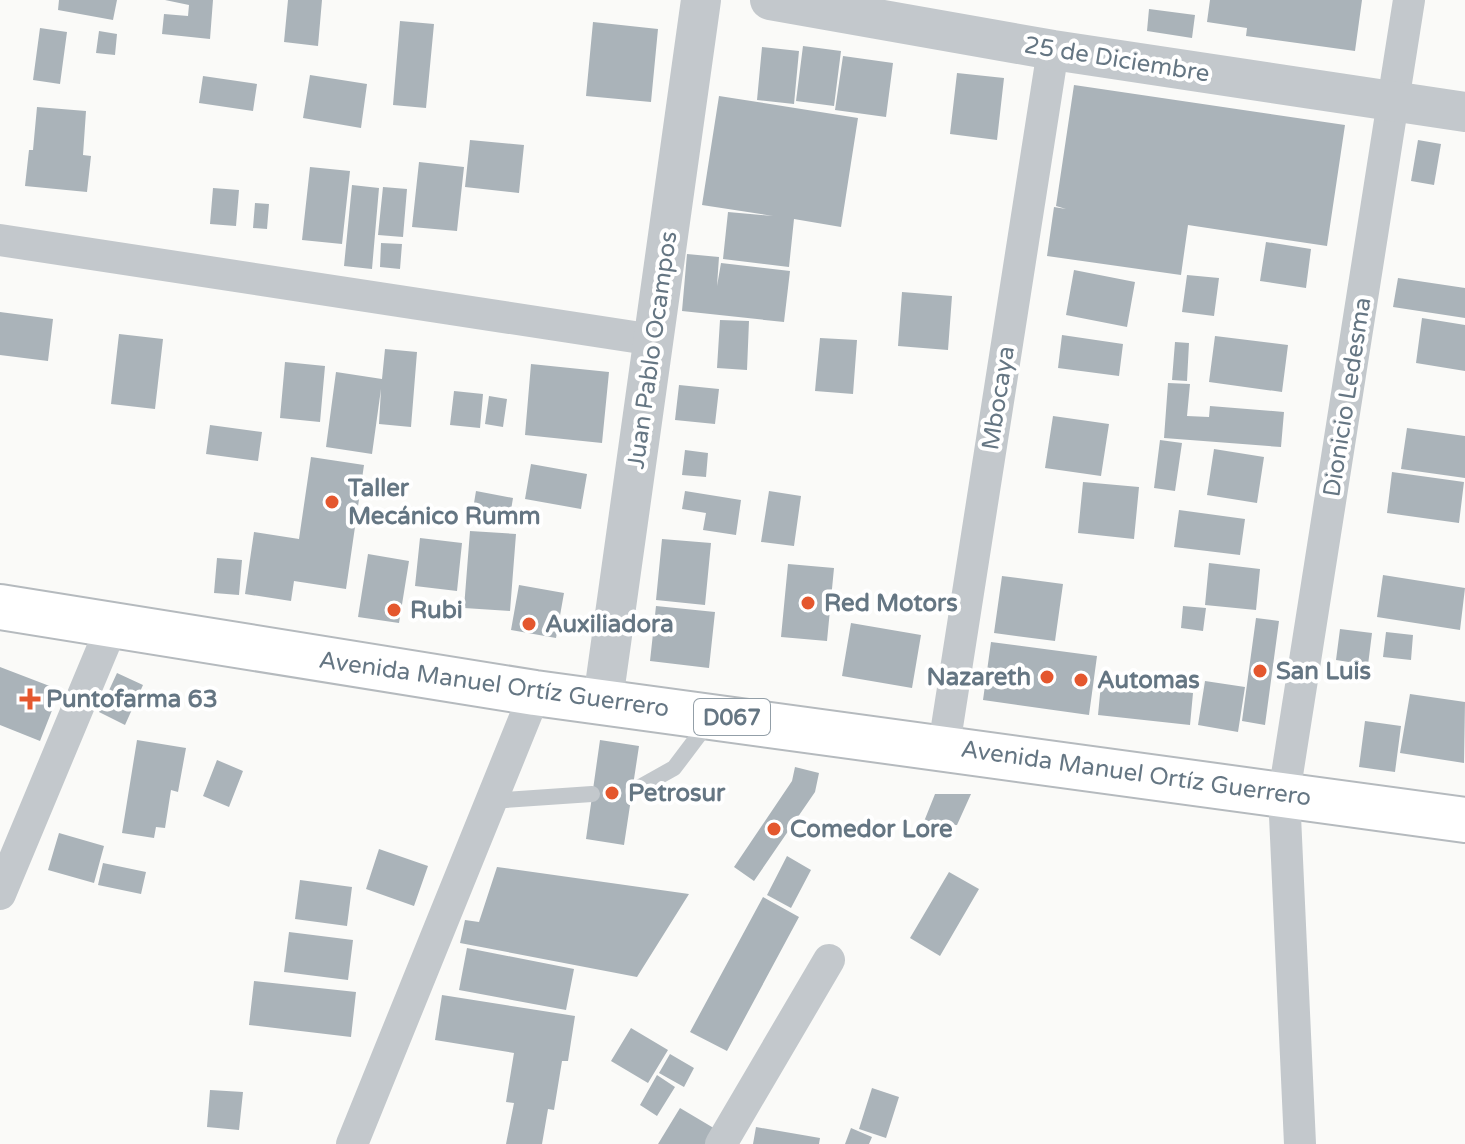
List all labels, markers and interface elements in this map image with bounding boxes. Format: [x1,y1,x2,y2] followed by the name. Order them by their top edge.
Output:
[1022,31,1212,88] street label: 25 de Diciembre
[621,229,684,471] street label: Juan Pablo Ocampos
[1317,295,1378,499] street label: Dionicio Ledesma
[976,344,1021,452] street label: Mbocaya
[347,474,541,531] place label: Taller Mecánico Rumm
[323,493,341,511] marker: Taller Mecánico Rumm
[824,589,958,618] place label: Red Motors
[799,594,817,612] marker: Red Motors
[410,596,463,625] place label: Rubi
[385,601,403,619] marker: Rubi
[545,610,674,639] place label: Auxiliadora
[520,615,538,633] marker: Auxiliadora
[317,646,671,723] street label: Avenida Manuel Ortíz Guerrero
[1276,657,1371,686] place label: San Luis
[1251,662,1269,680] marker: San Luis
[927,663,1031,692] place label: Nazareth
[1097,666,1200,695] place label: Automas
[1038,668,1056,686] marker: Nazareth
[1072,671,1090,689] marker: Automas
[46,685,218,714] place label: Puntofarma 63
[21,690,39,708] marker: Puntofarma 63
[694,699,770,735] road number: D067
[959,735,1313,812] street label: Avenida Manuel Ortíz Guerrero
[628,779,726,808] place label: Petrosur
[603,784,621,802] marker: Petrosur
[790,815,953,844] place label: Comedor Lore
[765,820,783,838] marker: Comedor Lore

